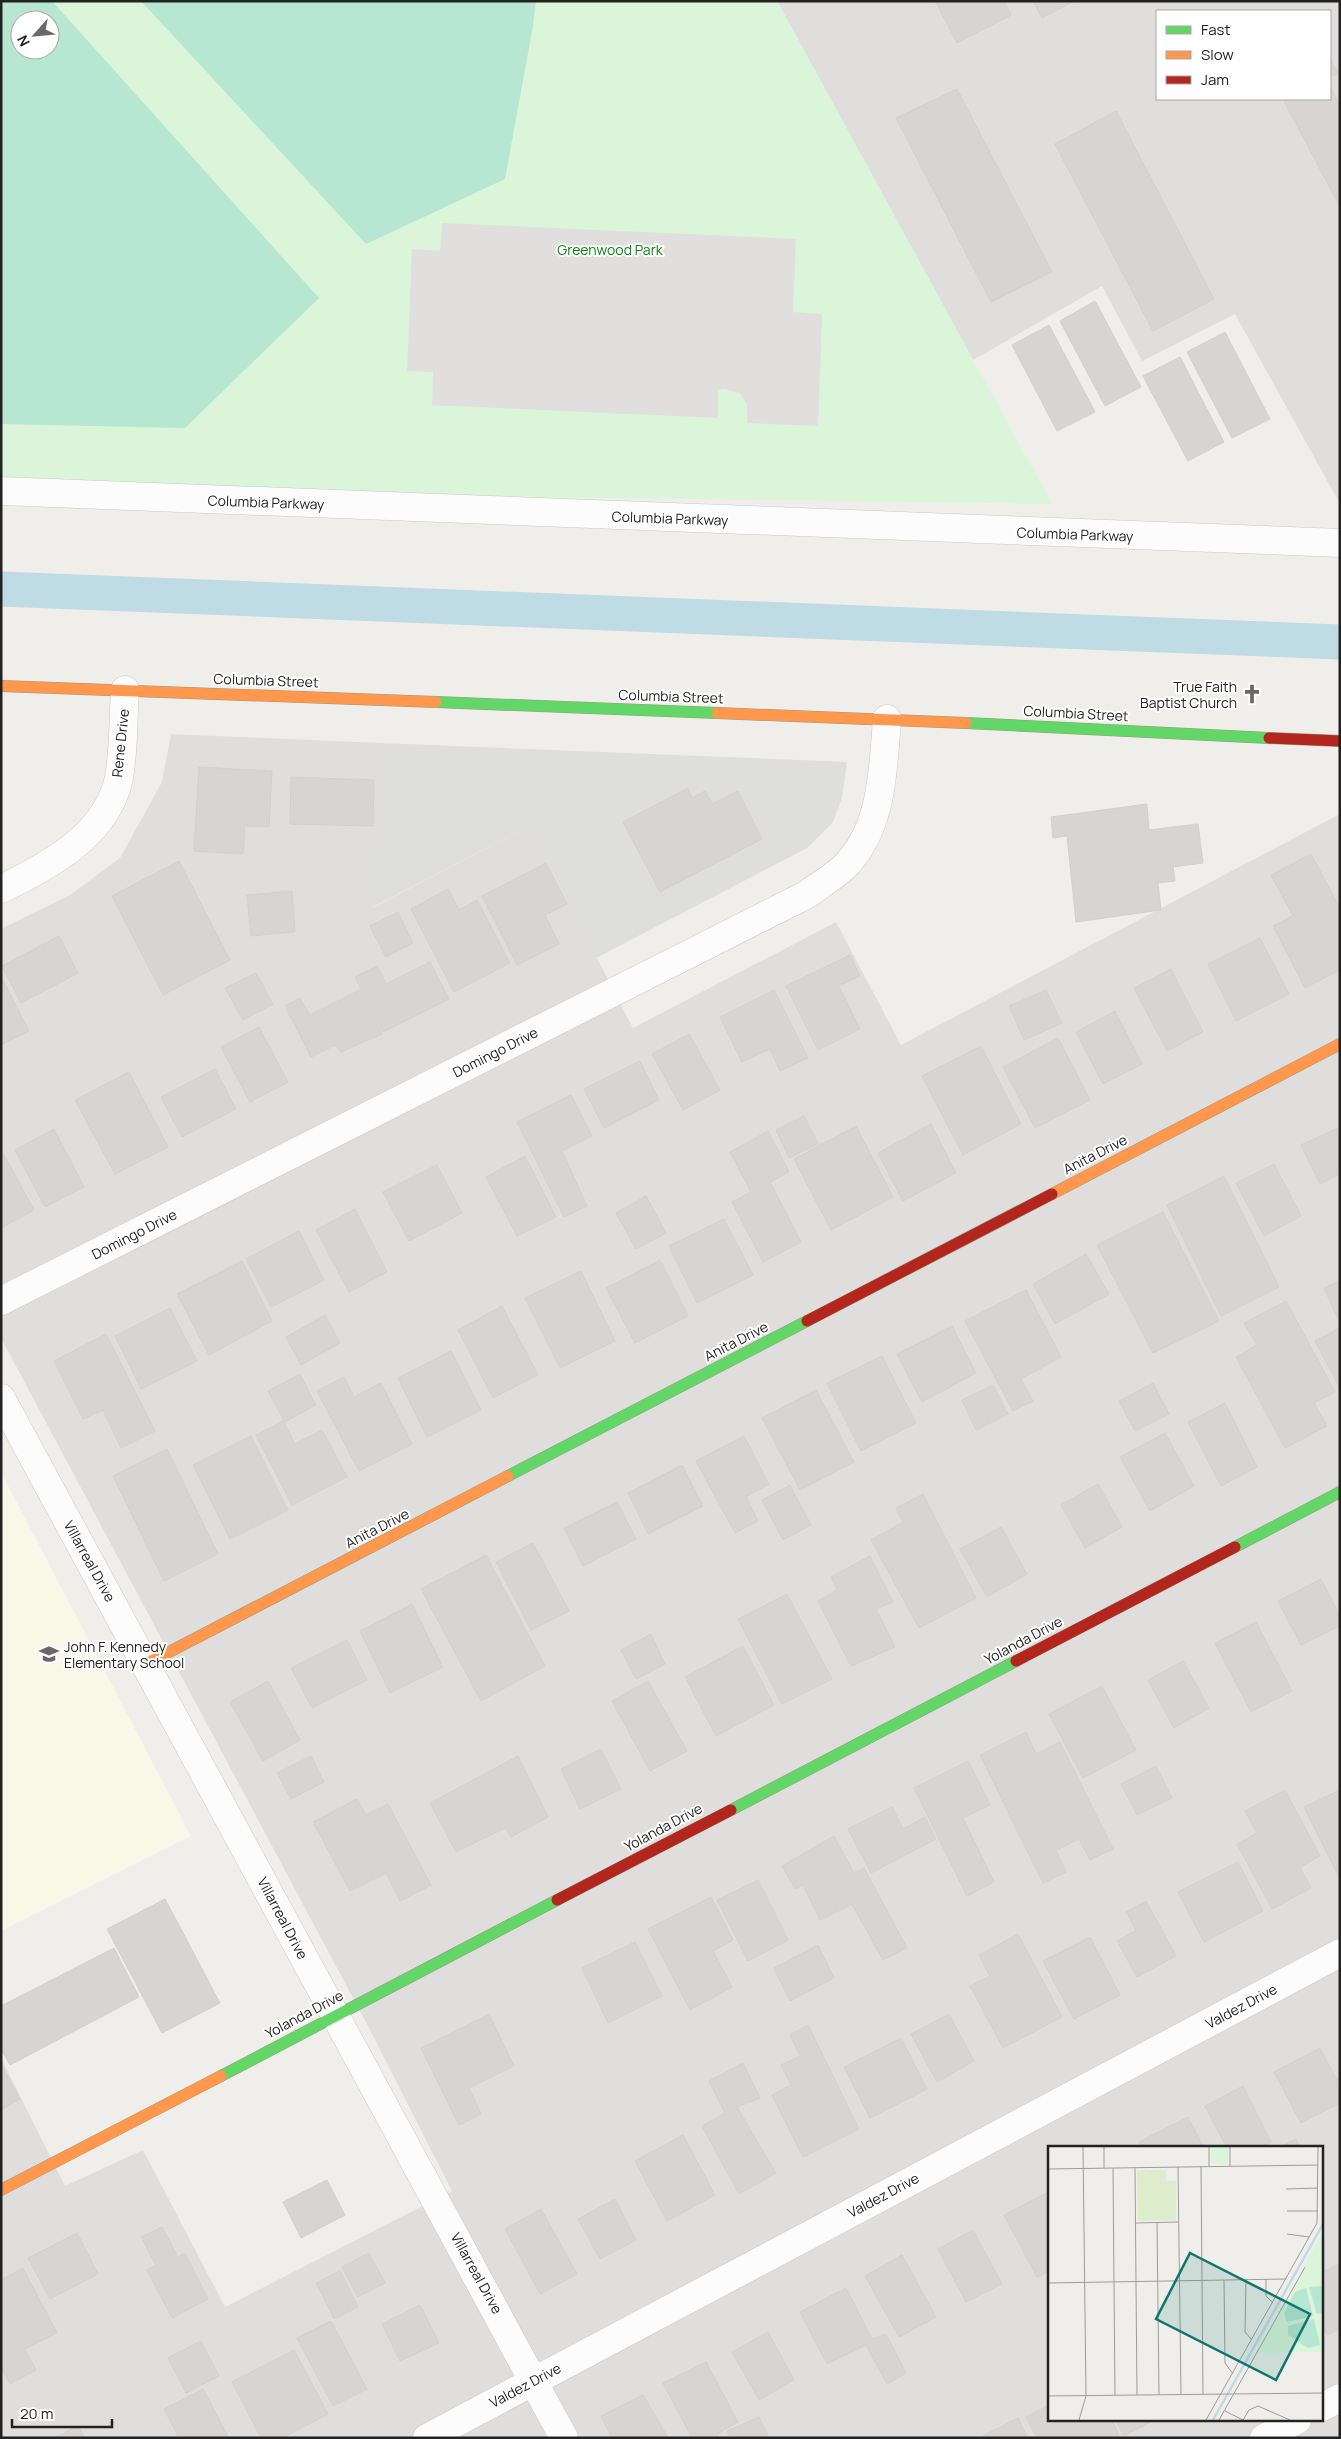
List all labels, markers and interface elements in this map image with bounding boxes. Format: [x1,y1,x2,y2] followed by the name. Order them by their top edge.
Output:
[10,10,60,60] north arrow
[1156,10,1331,100] legend
[1201,19,1230,40] text: Fast
[12,32,34,50] text: N
[1201,44,1234,65] text: Slow
[1201,69,1229,90] text: Jam
[557,240,664,259] park label: Greenwood Park
[207,490,325,514] street label: Columbia Parkway
[611,506,729,530] street label: Columbia Parkway
[1016,522,1134,546] street label: Columbia Parkway
[213,669,319,691] street label: Columbia Street
[1140,677,1237,712] place label: True Faith Baptist Church
[1241,683,1263,705] church icon: True Faith Baptist Church
[618,685,724,707] street label: Columbia Street
[1023,701,1129,725] street label: Columbia Street
[107,708,133,778] street label: Rene Drive
[449,1022,541,1082] street label: Domingo Drive
[1060,1130,1130,1178] street label: Anita Drive
[88,1204,180,1264] street label: Domingo Drive
[701,1317,771,1365] street label: Anita Drive
[342,1504,412,1552] street label: Anita Drive
[60,1517,120,1605] street label: Villarreal Drive
[981,1611,1065,1669] street label: Yolanda Drive
[64,1637,184,1672] place label: John F. Kennedy Elementary School
[38,1643,60,1665] school or university icon: John F. Kennedy Elementary School
[621,1798,705,1856] street label: Yolanda Drive
[253,1874,313,1962] street label: Villarreal Drive
[1202,1979,1280,2033] street label: Valdez Drive
[262,1985,346,2043] street label: Yolanda Drive
[1048,2146,1324,2422] inset map
[844,2168,922,2222] street label: Valdez Drive
[447,2229,507,2317] street label: Villarreal Drive
[486,2358,564,2412] street label: Valdez Drive
[12,2396,112,2428] scale bar
[20,2403,53,2424] text: 20 m

